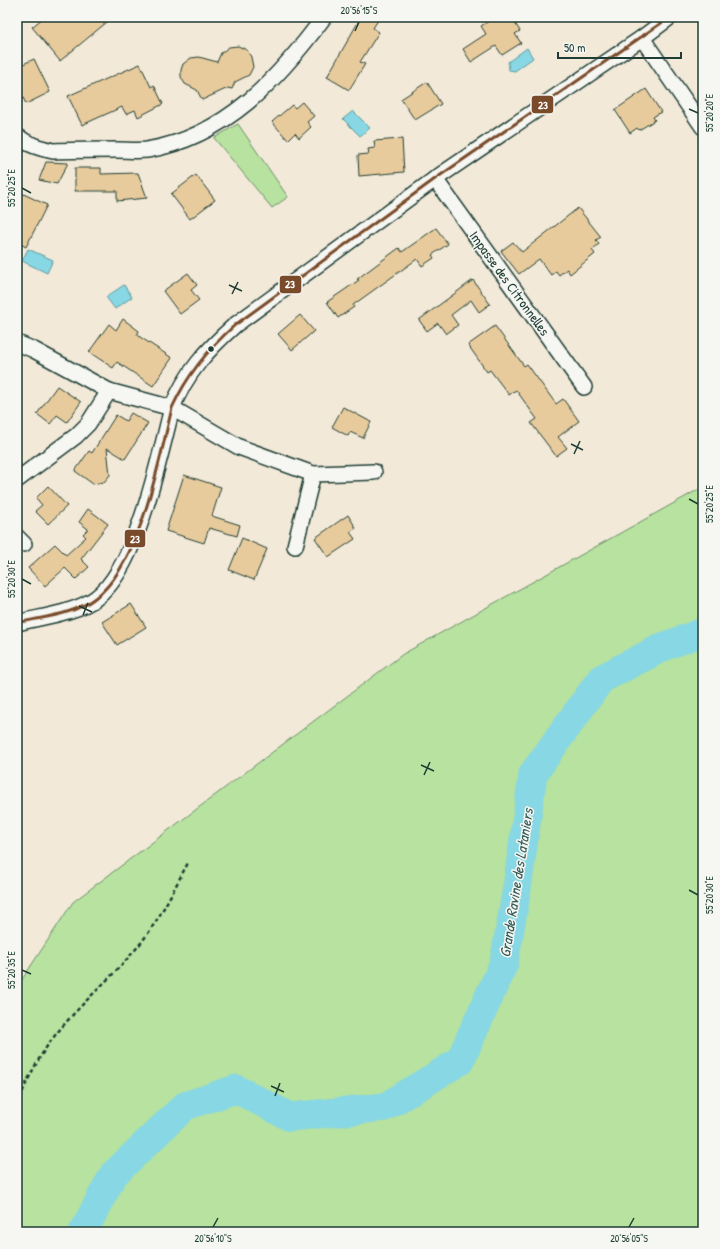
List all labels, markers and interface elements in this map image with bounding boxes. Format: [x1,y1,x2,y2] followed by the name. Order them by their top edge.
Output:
[341,4,378,17] text: 20°56'15"S
[558,34,681,60] scale bar
[564,39,585,56] text: 50 m
[703,93,716,132] text: 55°20'20"E
[531,95,554,114] line badge: 23
[538,98,548,112] text: 23
[5,168,18,207] text: 55°20'25"E
[465,227,555,340] street label: Impasse des Citronnelles
[279,275,302,294] line badge: 23
[285,277,295,291] text: 23
[206,344,216,354] unlabelled marker
[703,484,716,523] text: 55°20'25"E
[124,529,146,548] line badge: 23
[130,532,140,546] text: 23
[5,559,18,598] text: 55°20'30"E
[494,806,538,959] water label: Grande Ravine des Lataniers
[703,875,716,914] text: 55°20'30"E
[5,951,18,989] text: 55°20'35"E
[194,1232,232,1245] text: 20°56'10"S
[610,1232,648,1245] text: 20°56'05"S

